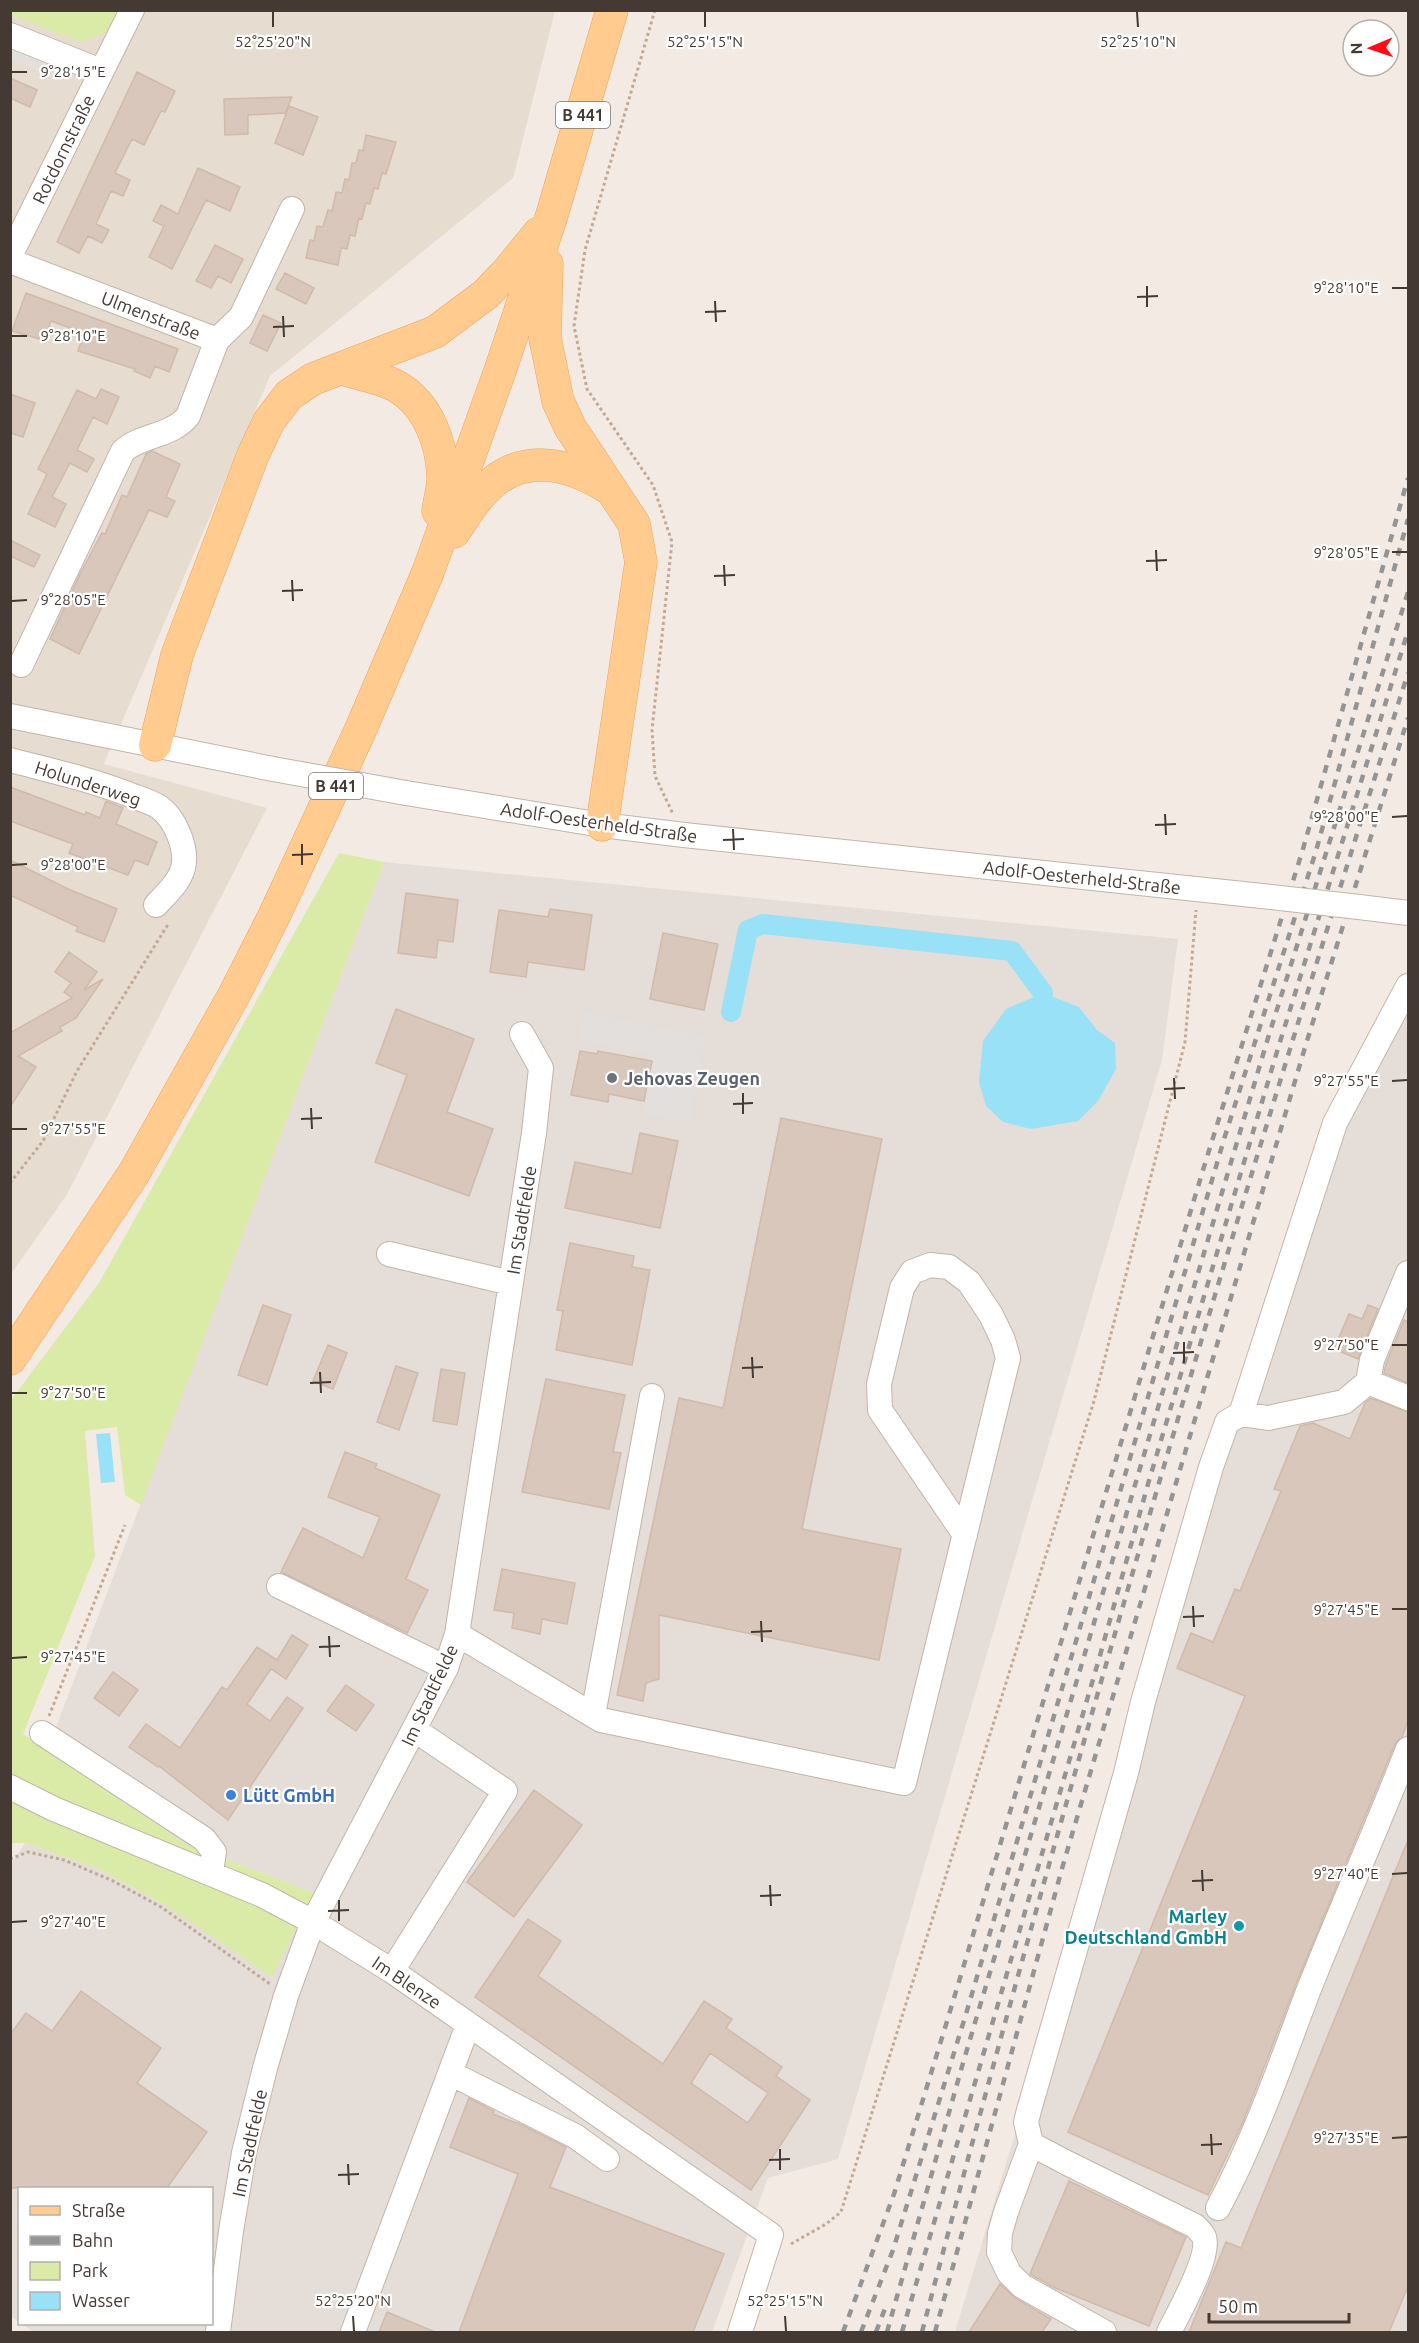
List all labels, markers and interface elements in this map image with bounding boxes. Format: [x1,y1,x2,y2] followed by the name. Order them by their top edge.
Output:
[1341,18,1401,78] north arrow
[235,33,311,50] text: 52°25'20"N
[667,33,743,50] text: 52°25'15"N
[1100,33,1176,50] text: 52°25'10"N
[1347,42,1365,55] text: N
[40,63,106,80] text: 9°28'15"E
[28,91,98,207] street label: Rotdornstraße
[556,102,610,128] road number: B 441
[1313,279,1379,296] text: 9°28'10"E
[99,287,203,343] street label: Ulmenstraße
[40,327,106,344] text: 9°28'10"E
[1313,544,1379,561] text: 9°28'05"E
[40,591,106,608] text: 9°28'05"E
[32,756,144,810] street label: Holunderweg
[309,773,363,799] road number: B 441
[499,798,699,846] street label: Adolf-Oesterheld-Straße
[1313,808,1379,825] text: 9°28'00"E
[40,856,106,873] text: 9°28'00"E
[982,857,1182,897] street label: Adolf-Oesterheld-Straße
[624,1068,760,1088] place label: Jehovas Zeugen
[605,1071,619,1085] marker: Jehovas Zeugen
[1313,1072,1379,1089] text: 9°27'55"E
[40,1120,106,1137] text: 9°27'55"E
[503,1164,539,1276] street label: Im Stadtfelde
[1313,1336,1379,1353] text: 9°27'50"E
[40,1384,106,1401] text: 9°27'50"E
[1313,1601,1379,1618] text: 9°27'45"E
[397,1641,461,1749] street label: Im Stadtfelde
[40,1648,106,1665] text: 9°27'45"E
[243,1785,335,1805] place label: Lütt GmbH
[224,1788,238,1802] marker: Lütt GmbH
[1313,1865,1379,1882] text: 9°27'40"E
[1065,1906,1227,1947] place label: Marley Deutschland GmbH
[40,1913,106,1930] text: 9°27'40"E
[1232,1919,1246,1933] marker: Marley Deutschland GmbH
[369,1952,445,2012] street label: Im Blenze
[228,2087,270,2199] street label: Im Stadtfelde
[1313,2129,1379,2146] text: 9°27'35"E
[18,2187,213,2325] legend
[72,2200,125,2220] text: Straße
[72,2230,113,2250] text: Bahn
[72,2260,108,2280] text: Park
[1209,2286,1348,2324] scale bar
[72,2290,130,2310] text: Wasser
[315,2292,391,2309] text: 52°25'20"N
[747,2292,823,2309] text: 52°25'15"N
[1218,2296,1258,2316] text: 50 m

